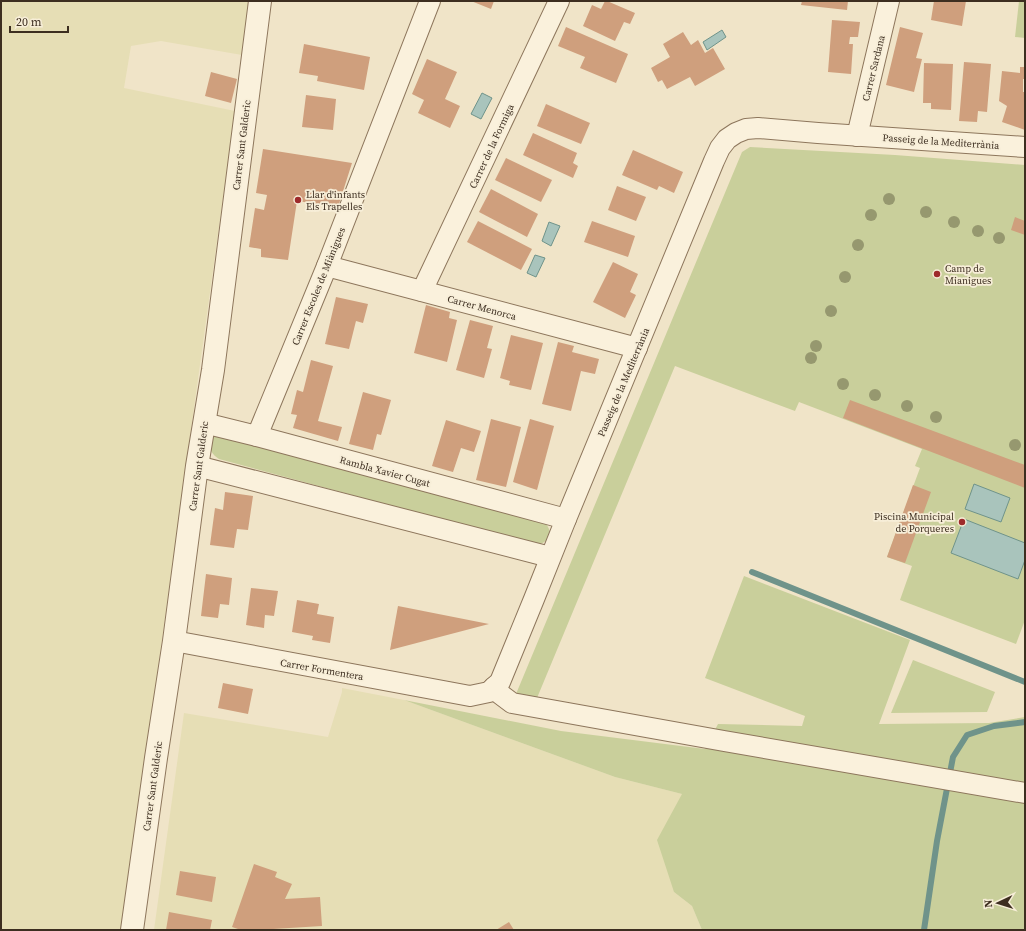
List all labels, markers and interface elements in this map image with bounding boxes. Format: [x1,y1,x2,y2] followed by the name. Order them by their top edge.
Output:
[10,8,68,34] scale bar
[16,14,42,30] text: 20 m
[859,33,888,102] street label: Carrer Sardana
[230,99,253,191] street label: Carrer Sant Galderic
[466,101,517,191] street label: Carrer de la Formiga
[882,131,1001,152] street label: Passeig de la Mediterrània
[306,188,365,213] place label: Llar d'infants Els Trapelles
[293,195,303,205] marker: Llar d'infants Els Trapelles
[289,225,348,347] street label: Carrer Escoles de Miànigues
[945,262,991,287] place label: Camp de Mianigues
[932,269,942,279] marker: Camp de Mianigues
[446,292,519,323] street label: Carrer Menorca
[595,325,653,439] street label: Passeig de la Mediterrània
[186,420,211,512] street label: Carrer Sant Galderic
[338,453,432,490] street label: Rambla Xavier Cugat
[874,510,954,535] place label: Piscina Municipal de Porqueres
[957,517,967,527] marker: Piscina Municipal de Porqueres
[279,656,365,683] street label: Carrer Formentera
[140,740,165,832] street label: Carrer Sant Galderic
[978,883,1018,923] north arrow
[981,899,996,908] text: N

